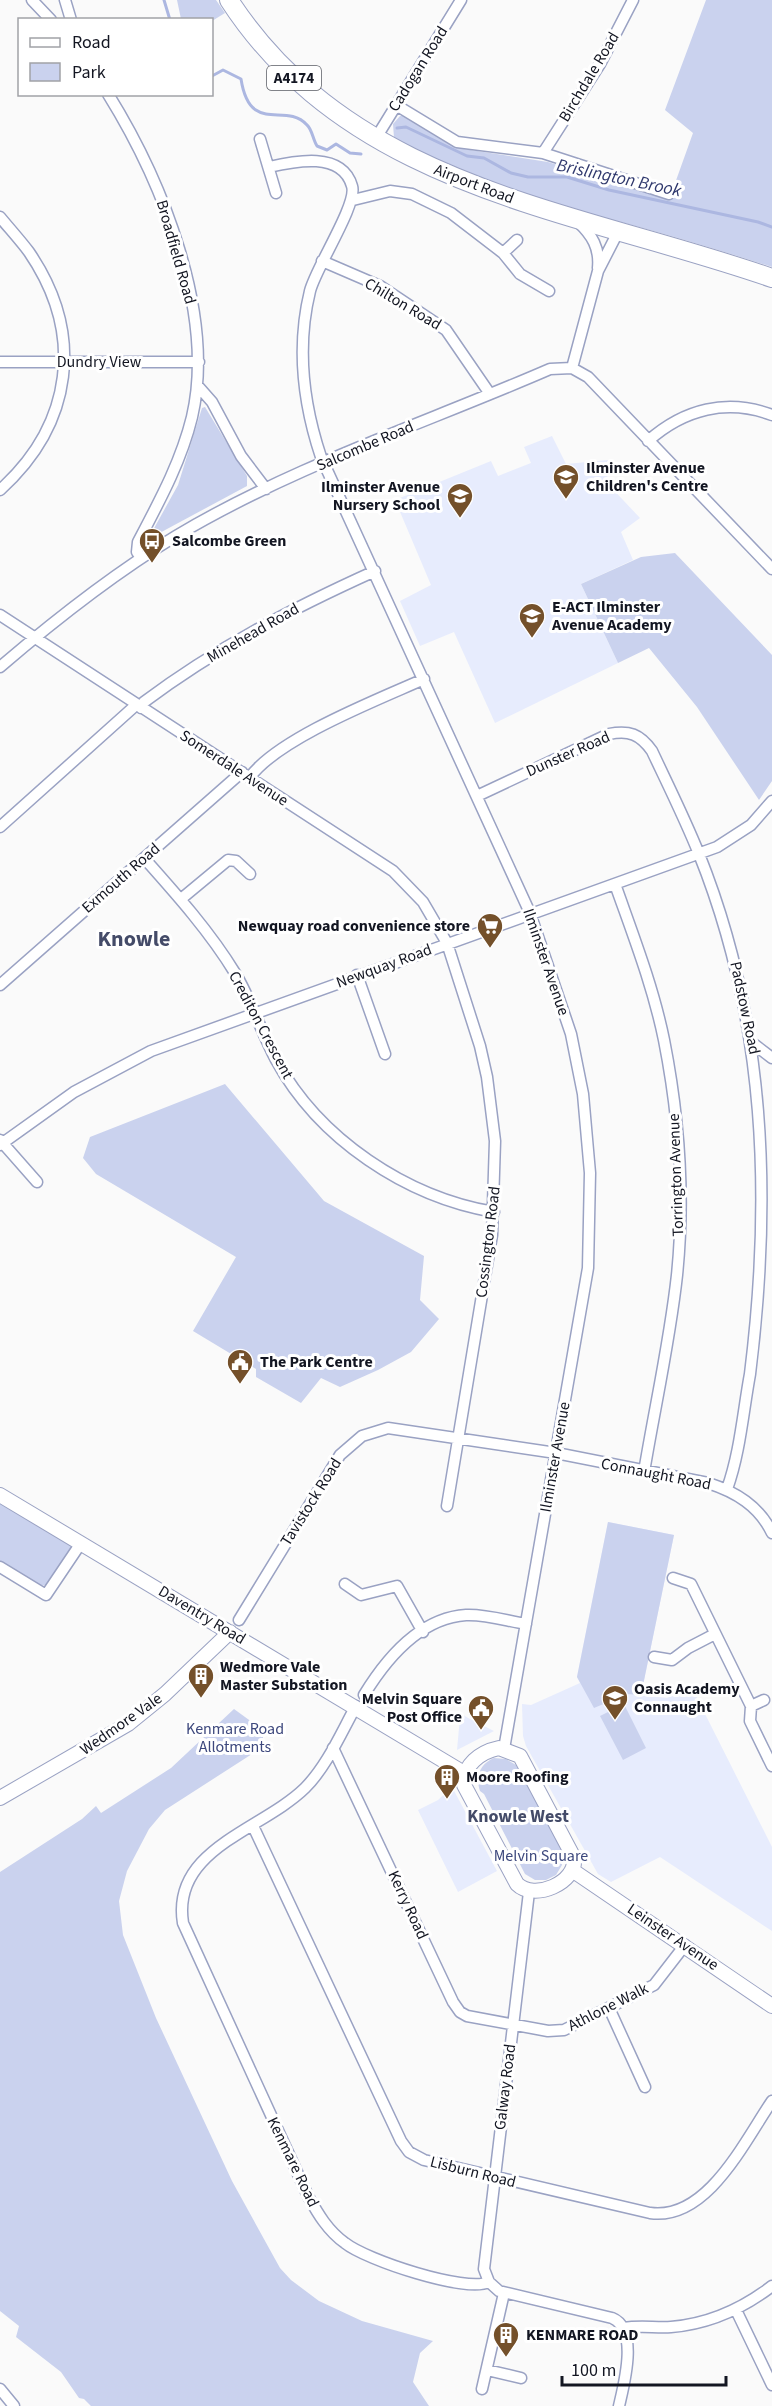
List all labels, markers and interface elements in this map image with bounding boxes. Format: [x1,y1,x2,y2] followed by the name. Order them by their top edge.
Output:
[18,18,213,96] legend
[383,22,453,116] street label: Cadogan Road
[553,28,625,126] street label: Birchdale Road
[72,30,111,55] text: Road
[72,60,106,85] text: Park
[267,66,321,90] road number: A4174
[554,153,684,204] water label: Brislington Brook
[431,159,517,209] street label: Airport Road
[151,197,201,307] street label: Broadfield Road
[360,272,446,336] street label: Chilton Road
[57,351,142,373] street label: Dundry View
[313,416,417,476] street label: Salcombe Road
[586,457,708,497] place label: Ilminster Avenue Children's Centre
[551,462,581,500] school or university icon: Ilminster Avenue Children's Centre
[321,476,440,516] place label: Ilminster Avenue Nursery School
[445,481,475,519] school or university icon: Ilminster Avenue Nursery School
[137,526,167,564] bus stop icon: Salcombe Green
[172,530,286,552] place label: Salcombe Green
[551,596,672,636] place label: E-ACT Ilminster Avenue Academy
[203,598,303,668] street label: Minehead Road
[517,601,547,639] school or university icon: E-ACT Ilminster Avenue Academy
[175,725,293,811] street label: Somerdale Avenue
[522,726,614,782] street label: Dunster Road
[77,838,165,918] street label: Exmouth Road
[517,906,575,1018] street label: Ilminster Avenue
[475,911,505,949] supermarket icon: Newquay road convenience store
[238,915,470,937] place label: Newquay road convenience store
[98,923,170,955] district label: Knowle
[333,938,435,994] street label: Newquay Road
[724,959,766,1057] street label: Padstow Road
[223,967,299,1083] street label: Crediton Crescent
[663,1113,689,1237] street label: Torrington Avenue
[470,1185,506,1299] street label: Cossington Road
[225,1347,255,1385] public building icon: The Park Centre
[260,1351,373,1373] place label: The Park Centre
[534,1400,576,1514] street label: Ilminster Avenue
[599,1453,713,1495] street label: Connaught Road
[275,1454,347,1550] street label: Tavistock Road
[154,1580,250,1650] street label: Daventry Road
[220,1656,347,1696] place label: Wedmore Vale Master Substation
[186,1661,216,1699] building icon: Wedmore Vale Master Substation
[634,1678,740,1718] place label: Oasis Academy Connaught
[600,1683,630,1721] school or university icon: Oasis Academy Connaught
[75,1687,167,1760] street label: Wedmore Vale
[362,1688,462,1728] place label: Melvin Square Post Office
[466,1693,496,1731] public building icon: Melvin Square Post Office
[186,1718,284,1758] park label: Kenmare Road Allotments
[432,1762,462,1800] building icon: Moore Roofing
[466,1766,569,1788] place label: Moore Roofing
[467,1804,569,1829] district label: Knowle West
[494,1845,588,1867] park label: Melvin Square
[382,1867,434,1943] street label: Kerry Road
[623,1898,723,1976] street label: Leinster Avenue
[564,1977,652,2037] street label: Athlone Walk
[489,2043,521,2131] street label: Galway Road
[262,2113,324,2211] street label: Kenmare Road
[428,2151,518,2193] street label: Lisburn Road
[491,2320,521,2358] building icon: KENMARE ROAD
[526,2324,638,2346] place label: KENMARE ROAD
[562,2349,726,2387] scale bar
[571,2358,616,2383] text: 100 m

